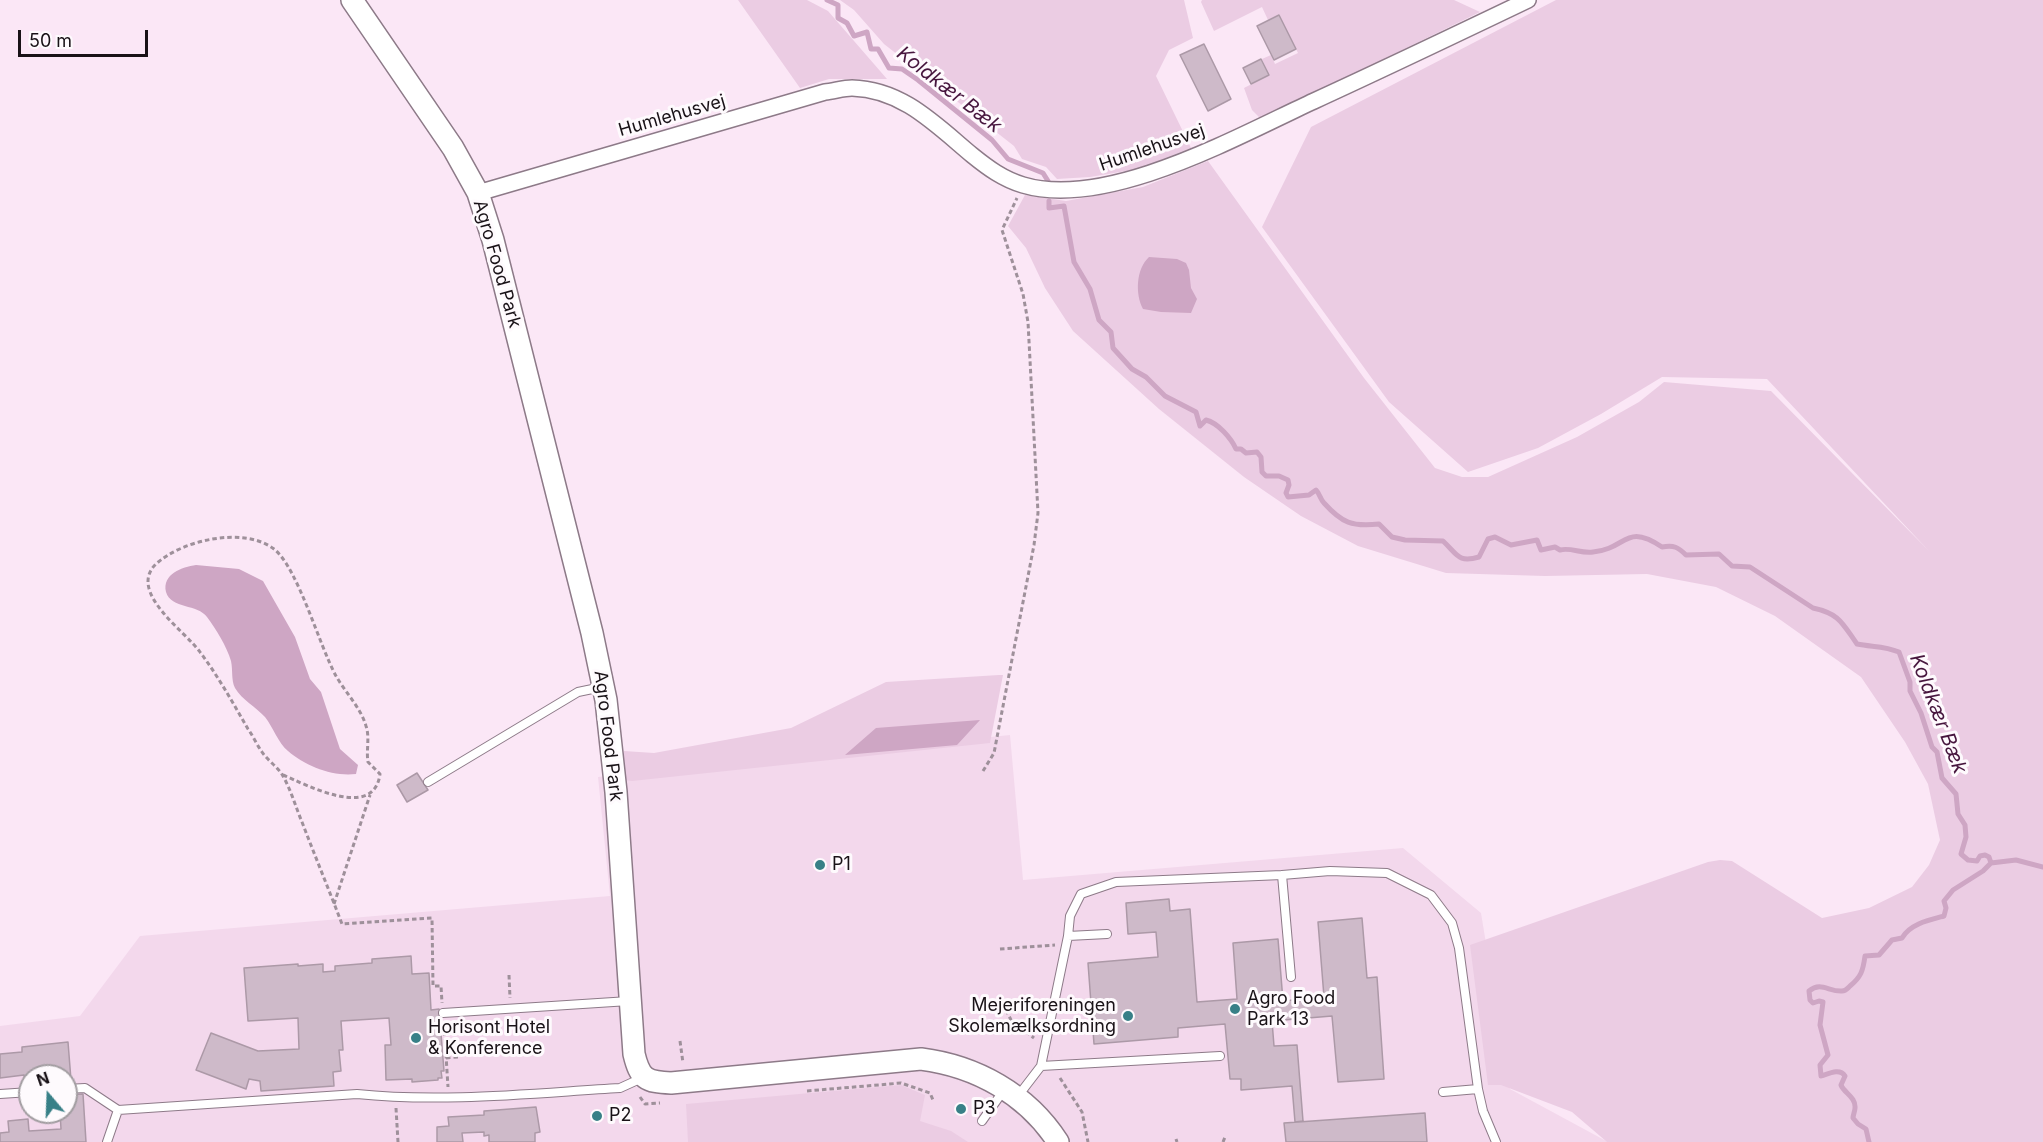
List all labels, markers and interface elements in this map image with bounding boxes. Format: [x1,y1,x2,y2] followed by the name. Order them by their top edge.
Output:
[21,18,152,56] scale bar
[29,30,72,51] text: 50 m
[892,42,1006,138] water label: Koldkær Bæk
[616,90,728,142] street label: Humlehusvej
[1096,120,1208,176] street label: Humlehusvej
[468,198,526,330] street label: Agro Food Park
[1904,651,1972,777] water label: Koldkær Bæk
[589,669,627,803] street label: Agro Food Park
[832,854,851,876] place label: P1
[813,858,827,872] marker: P1
[1247,988,1335,1030] place label: Agro Food Park 13
[948,995,1116,1038] place label: Mejeriforeningen Skolemælksordning
[1228,1002,1242,1016] marker: Agro Food Park 13
[1121,1009,1135,1023] marker: Mejeriforeningen Skolemælksordning
[428,1017,550,1060] place label: Horisont Hotel & Konference
[409,1031,423,1045] marker: Horisont Hotel & Konference
[18,1064,78,1124] north arrow
[34,1067,52,1090] text: N
[973,1098,996,1120] place label: P3
[954,1102,968,1116] marker: P3
[609,1105,631,1127] place label: P2
[590,1109,604,1123] marker: P2

